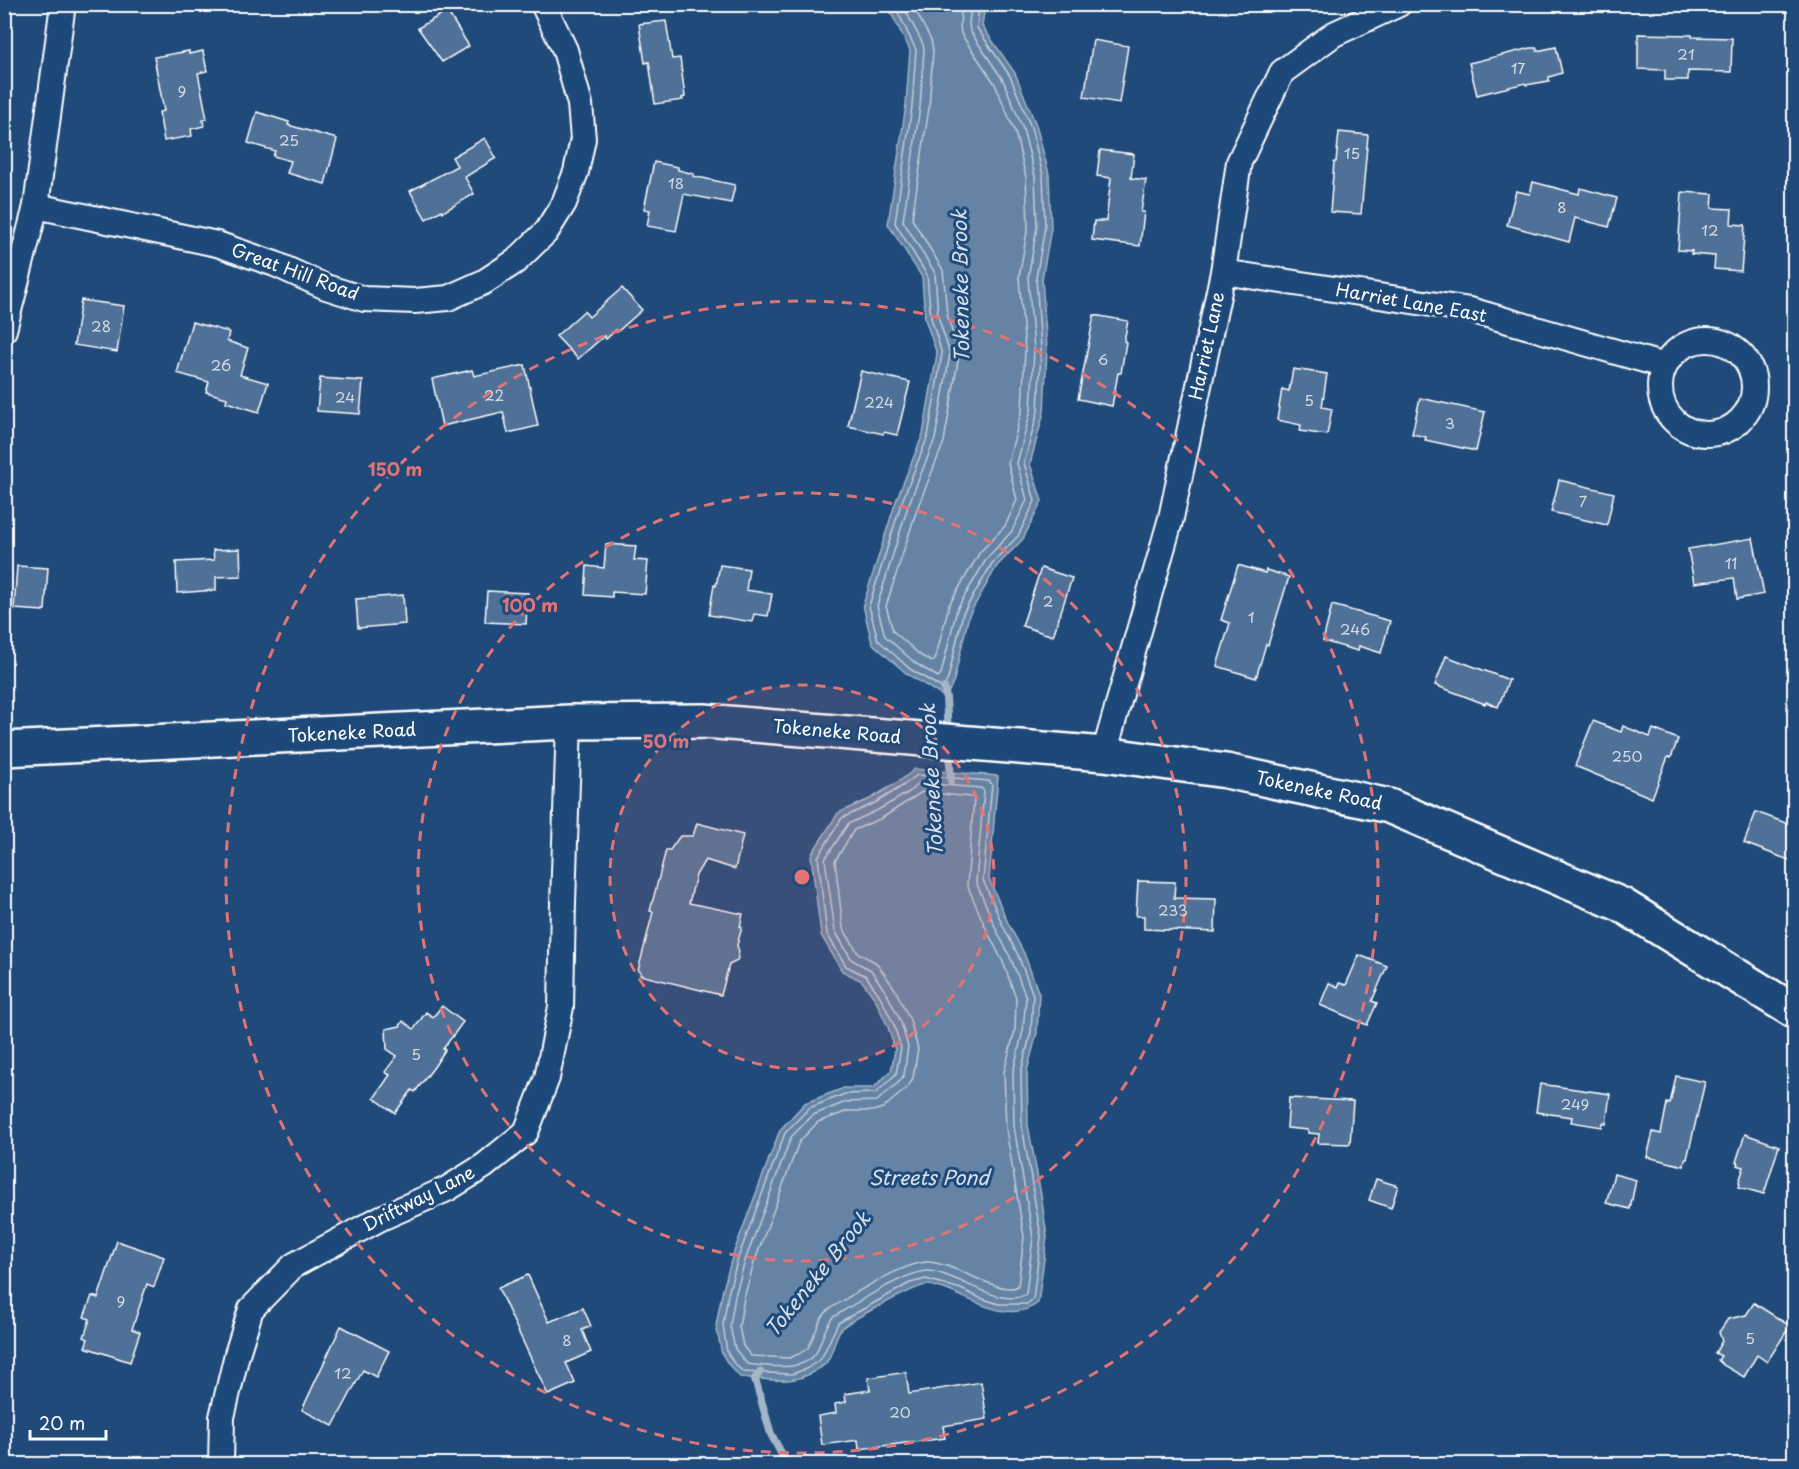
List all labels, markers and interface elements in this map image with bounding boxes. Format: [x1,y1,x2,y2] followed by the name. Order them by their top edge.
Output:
[1677,42,1695,65] house number: 21
[1511,56,1525,79] house number: 17
[178,79,186,102] house number: 9
[279,128,299,151] house number: 25
[1344,141,1360,164] house number: 15
[668,171,684,194] house number: 18
[1557,195,1567,218] house number: 8
[944,208,976,363] water label: Tokeneke Brook
[1701,218,1719,241] house number: 12
[228,235,363,306] street label: Great Hill Road
[1334,275,1489,328] street label: Harriet Lane East
[1181,289,1230,402] street label: Harriet Lane
[91,314,111,337] house number: 28
[1098,347,1108,370] house number: 6
[211,353,231,376] house number: 26
[484,383,504,406] house number: 22
[335,385,355,408] house number: 24
[1304,388,1314,411] house number: 5
[864,390,894,413] house number: 224
[1445,411,1455,434] house number: 3
[368,455,422,482] text: 150 m
[1579,489,1588,512] house number: 7
[1725,551,1737,574] house number: 11
[1043,589,1053,612] house number: 2
[502,591,558,618] text: 100 m
[1248,605,1254,628] house number: 1
[1340,617,1370,640] house number: 246
[912,701,950,857] water label: Tokeneke Brook
[772,711,902,750] street label: Tokeneke Road
[287,715,417,748] street label: Tokeneke Road
[643,727,689,754] text: 50 m
[1612,744,1642,767] house number: 250
[1254,763,1385,816] street label: Tokeneke Road
[792,867,812,887] centre of rings
[1158,898,1188,921] house number: 233
[411,1042,421,1065] house number: 5
[1561,1092,1589,1115] house number: 249
[358,1158,479,1238] street label: Driftway Lane
[869,1162,992,1192] water label: Streets Pond
[757,1203,878,1342] water label: Tokeneke Brook
[117,1289,125,1312] house number: 9
[1745,1326,1755,1349] house number: 5
[562,1328,572,1351] house number: 8
[334,1361,352,1384] house number: 12
[889,1400,911,1423] house number: 20
[30,1403,106,1441] scale bar
[39,1409,85,1436] text: 20 m

